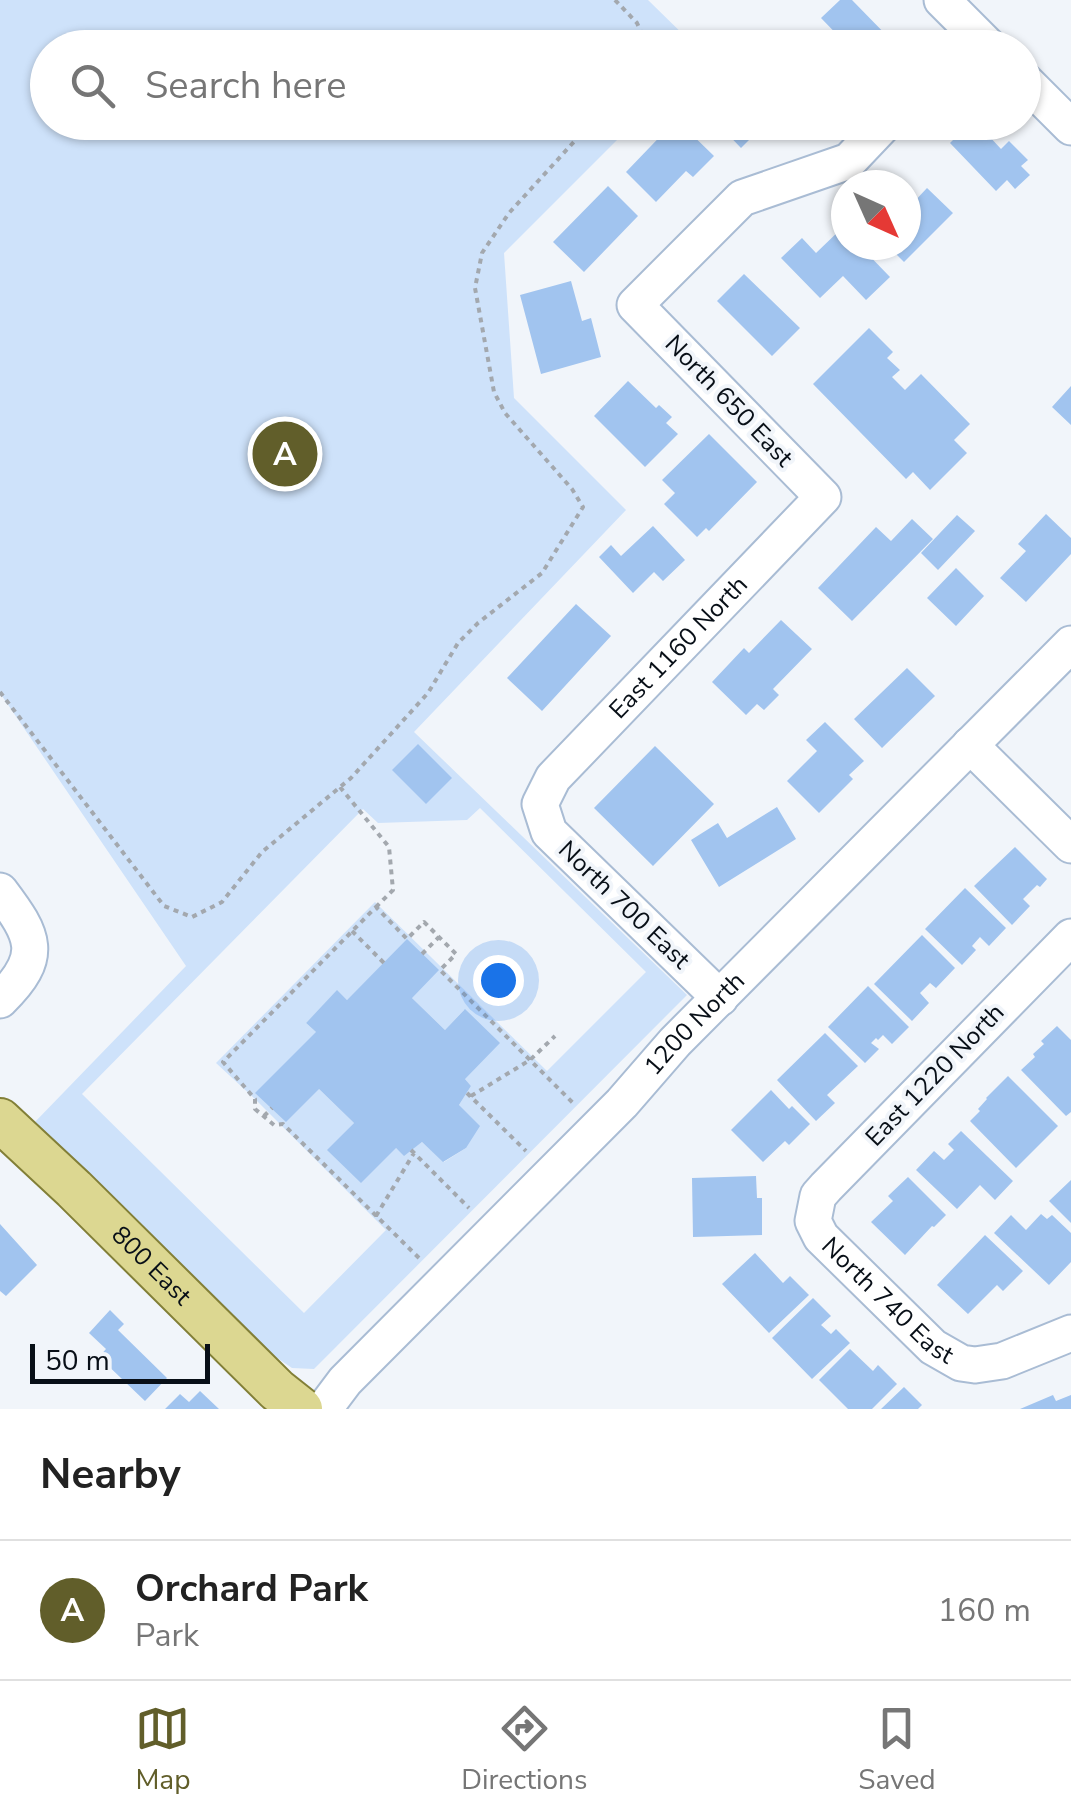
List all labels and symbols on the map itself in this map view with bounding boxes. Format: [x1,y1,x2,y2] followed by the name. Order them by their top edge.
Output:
[831,170,921,260] north arrow
[657,328,801,475] street label: North 650 East
[252,416,318,492] pin: A
[602,568,755,726] street label: East 1160 North
[551,833,698,977] street label: North 700 East
[473,955,524,1006] your location
[637,964,752,1083] street label: 1200 North
[858,996,1012,1154] street label: East 1220 North
[104,1218,199,1313] street label: 800 East
[814,1230,960,1372] street label: North 740 East
[30,1339,210,1384] scale bar

